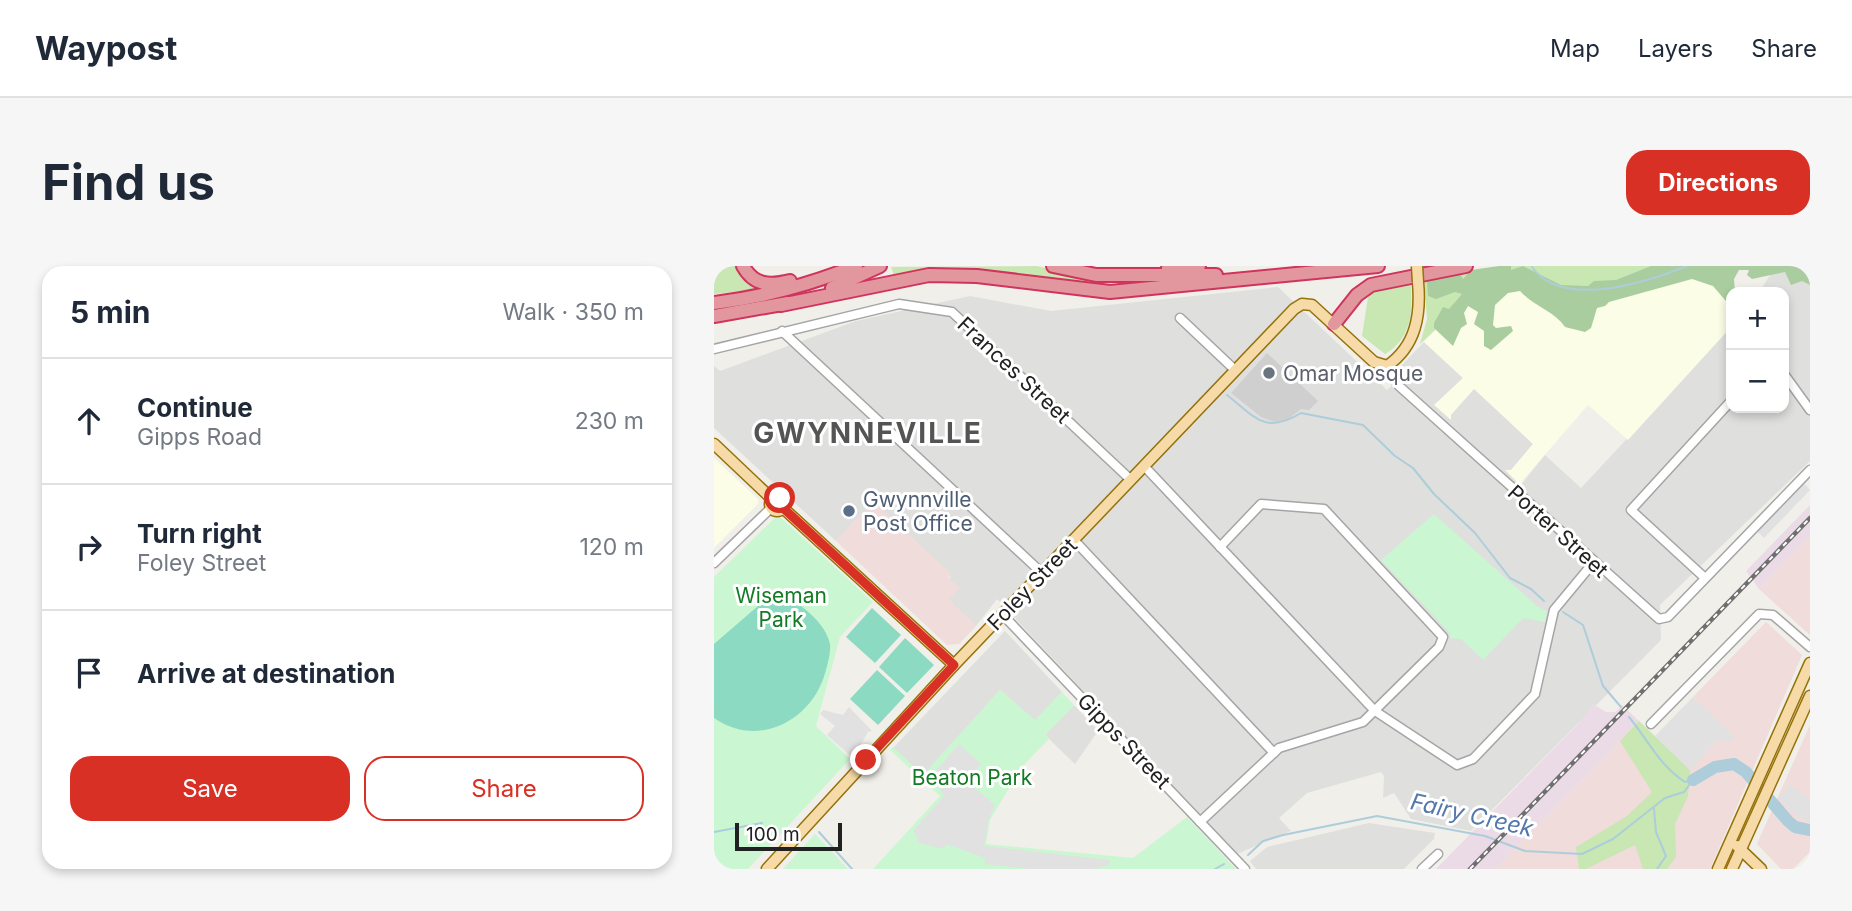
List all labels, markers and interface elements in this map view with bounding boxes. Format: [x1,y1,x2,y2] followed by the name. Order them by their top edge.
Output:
[35,28,177,68] text: Waypost
[1550,34,1600,63] text: Map
[1638,34,1713,63] text: Layers
[1751,34,1817,63] text: Share
[1626,150,1810,215] button: Directions
[42,153,215,212] text: Find us
[1726,287,1789,413] map controls
[1726,287,1789,350] button: +
[70,294,150,330] text: 5 min
[503,298,644,326] text: Walk · 350 m
[953,312,1075,428] street label: Frances Street
[1726,350,1789,413] button: −
[1283,361,1423,386] place label: Omar Mosque
[1261,365,1277,381] marker: Omar Mosque
[137,392,253,423] text: Continue
[70,402,108,440] icon: ahead
[575,407,644,435] text: 230 m
[753,416,983,450] district label: GWYNNEVILLE
[137,423,262,451] text: Gipps Road
[1503,480,1613,583] street label: Porter Street
[764,482,795,513] route start
[863,487,973,536] place label: Gwynnville Post Office
[841,503,857,519] marker: Gwynnville Post Office
[137,518,262,549] text: Turn right
[70,528,108,566] icon: right
[579,533,644,561] text: 120 m
[982,533,1082,635] street label: Foley Street
[137,549,266,577] text: Foley Street
[735,583,827,632] park label: Wiseman Park
[70,654,108,692] icon: arrive
[137,658,396,689] text: Arrive at destination
[1072,688,1176,794] street label: Gipps Street
[850,744,881,775] route end
[70,756,350,821] button: Save
[364,756,644,821] button: Share
[912,765,1033,790] park label: Beaton Park
[1408,787,1536,843] water label: Fairy Creek
[735,820,842,852] scale bar
[746,823,800,846] text: 100 m

